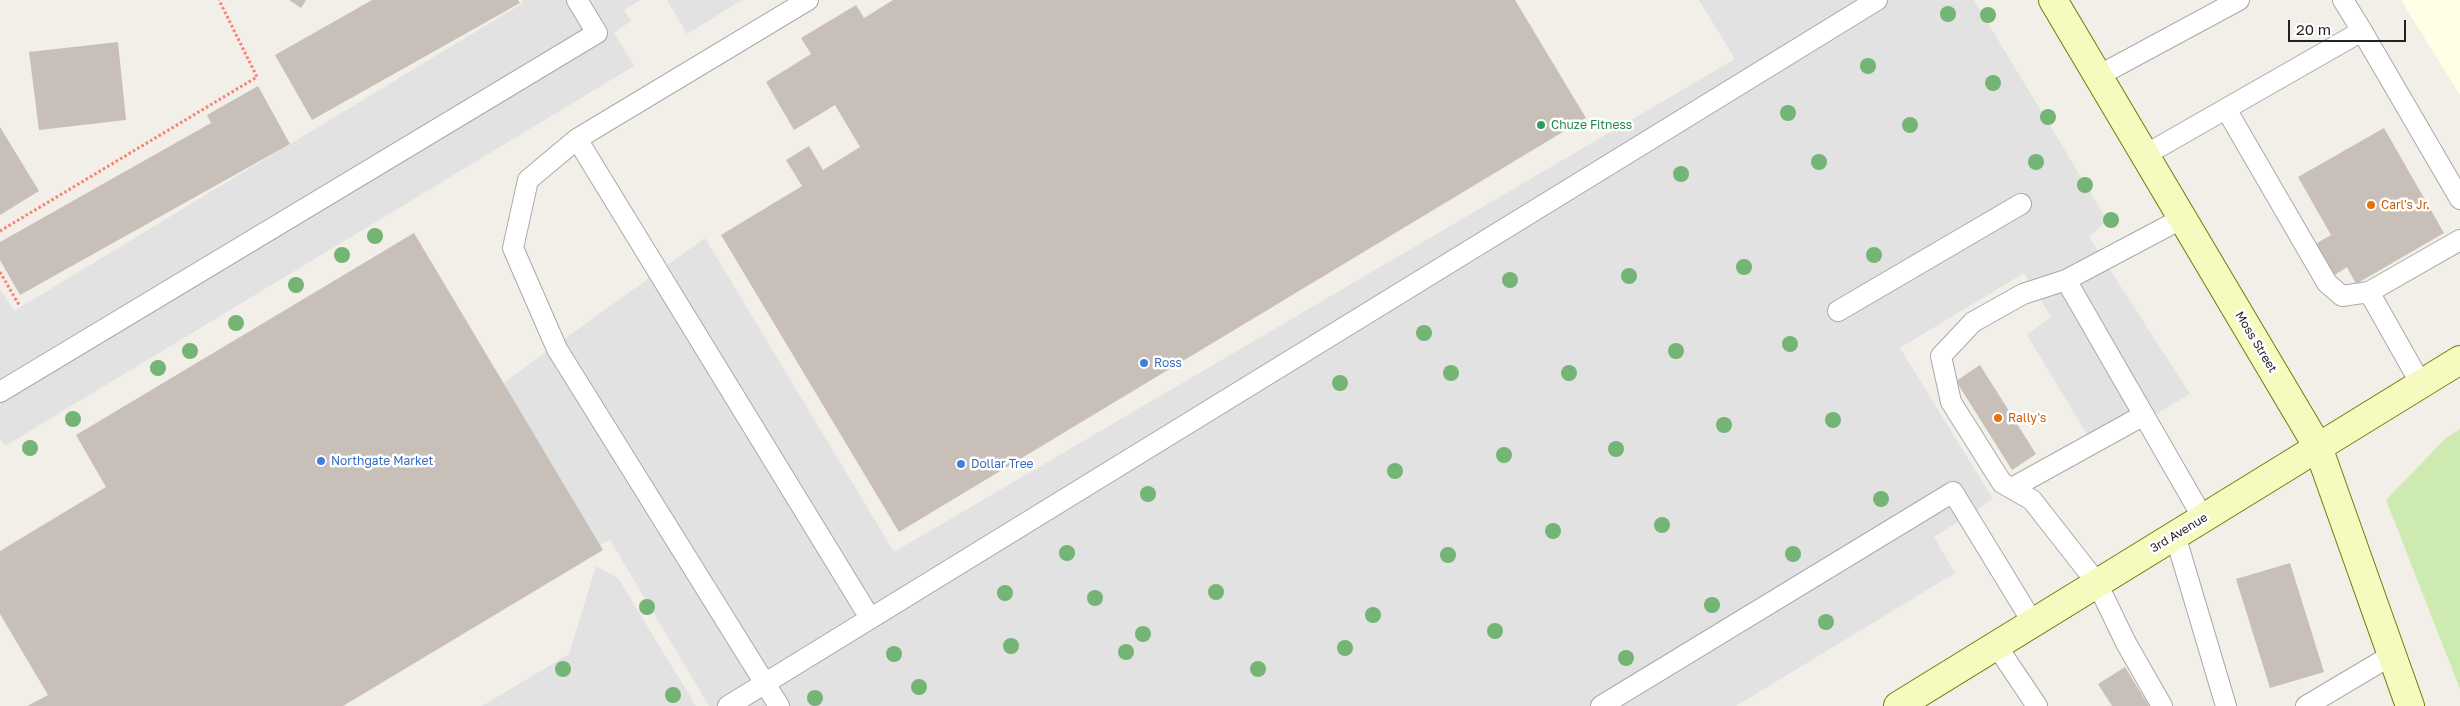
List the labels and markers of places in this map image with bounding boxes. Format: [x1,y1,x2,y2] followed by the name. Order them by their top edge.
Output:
[1551,118,1632,132] place label: Chuze Fitness
[1535,119,1547,131] marker: Chuze Fitness
[2381,198,2429,212] place label: Carl's Jr.
[2365,199,2377,211] marker: Carl's Jr.
[1154,356,1182,370] place label: Ross
[1138,357,1150,369] marker: Ross
[2008,411,2046,425] place label: Rally's
[1992,412,2004,424] marker: Rally's
[331,454,433,468] place label: Northgate Market
[315,455,327,467] marker: Northgate Market
[971,457,1034,471] place label: Dollar Tree
[955,458,967,470] marker: Dollar Tree

